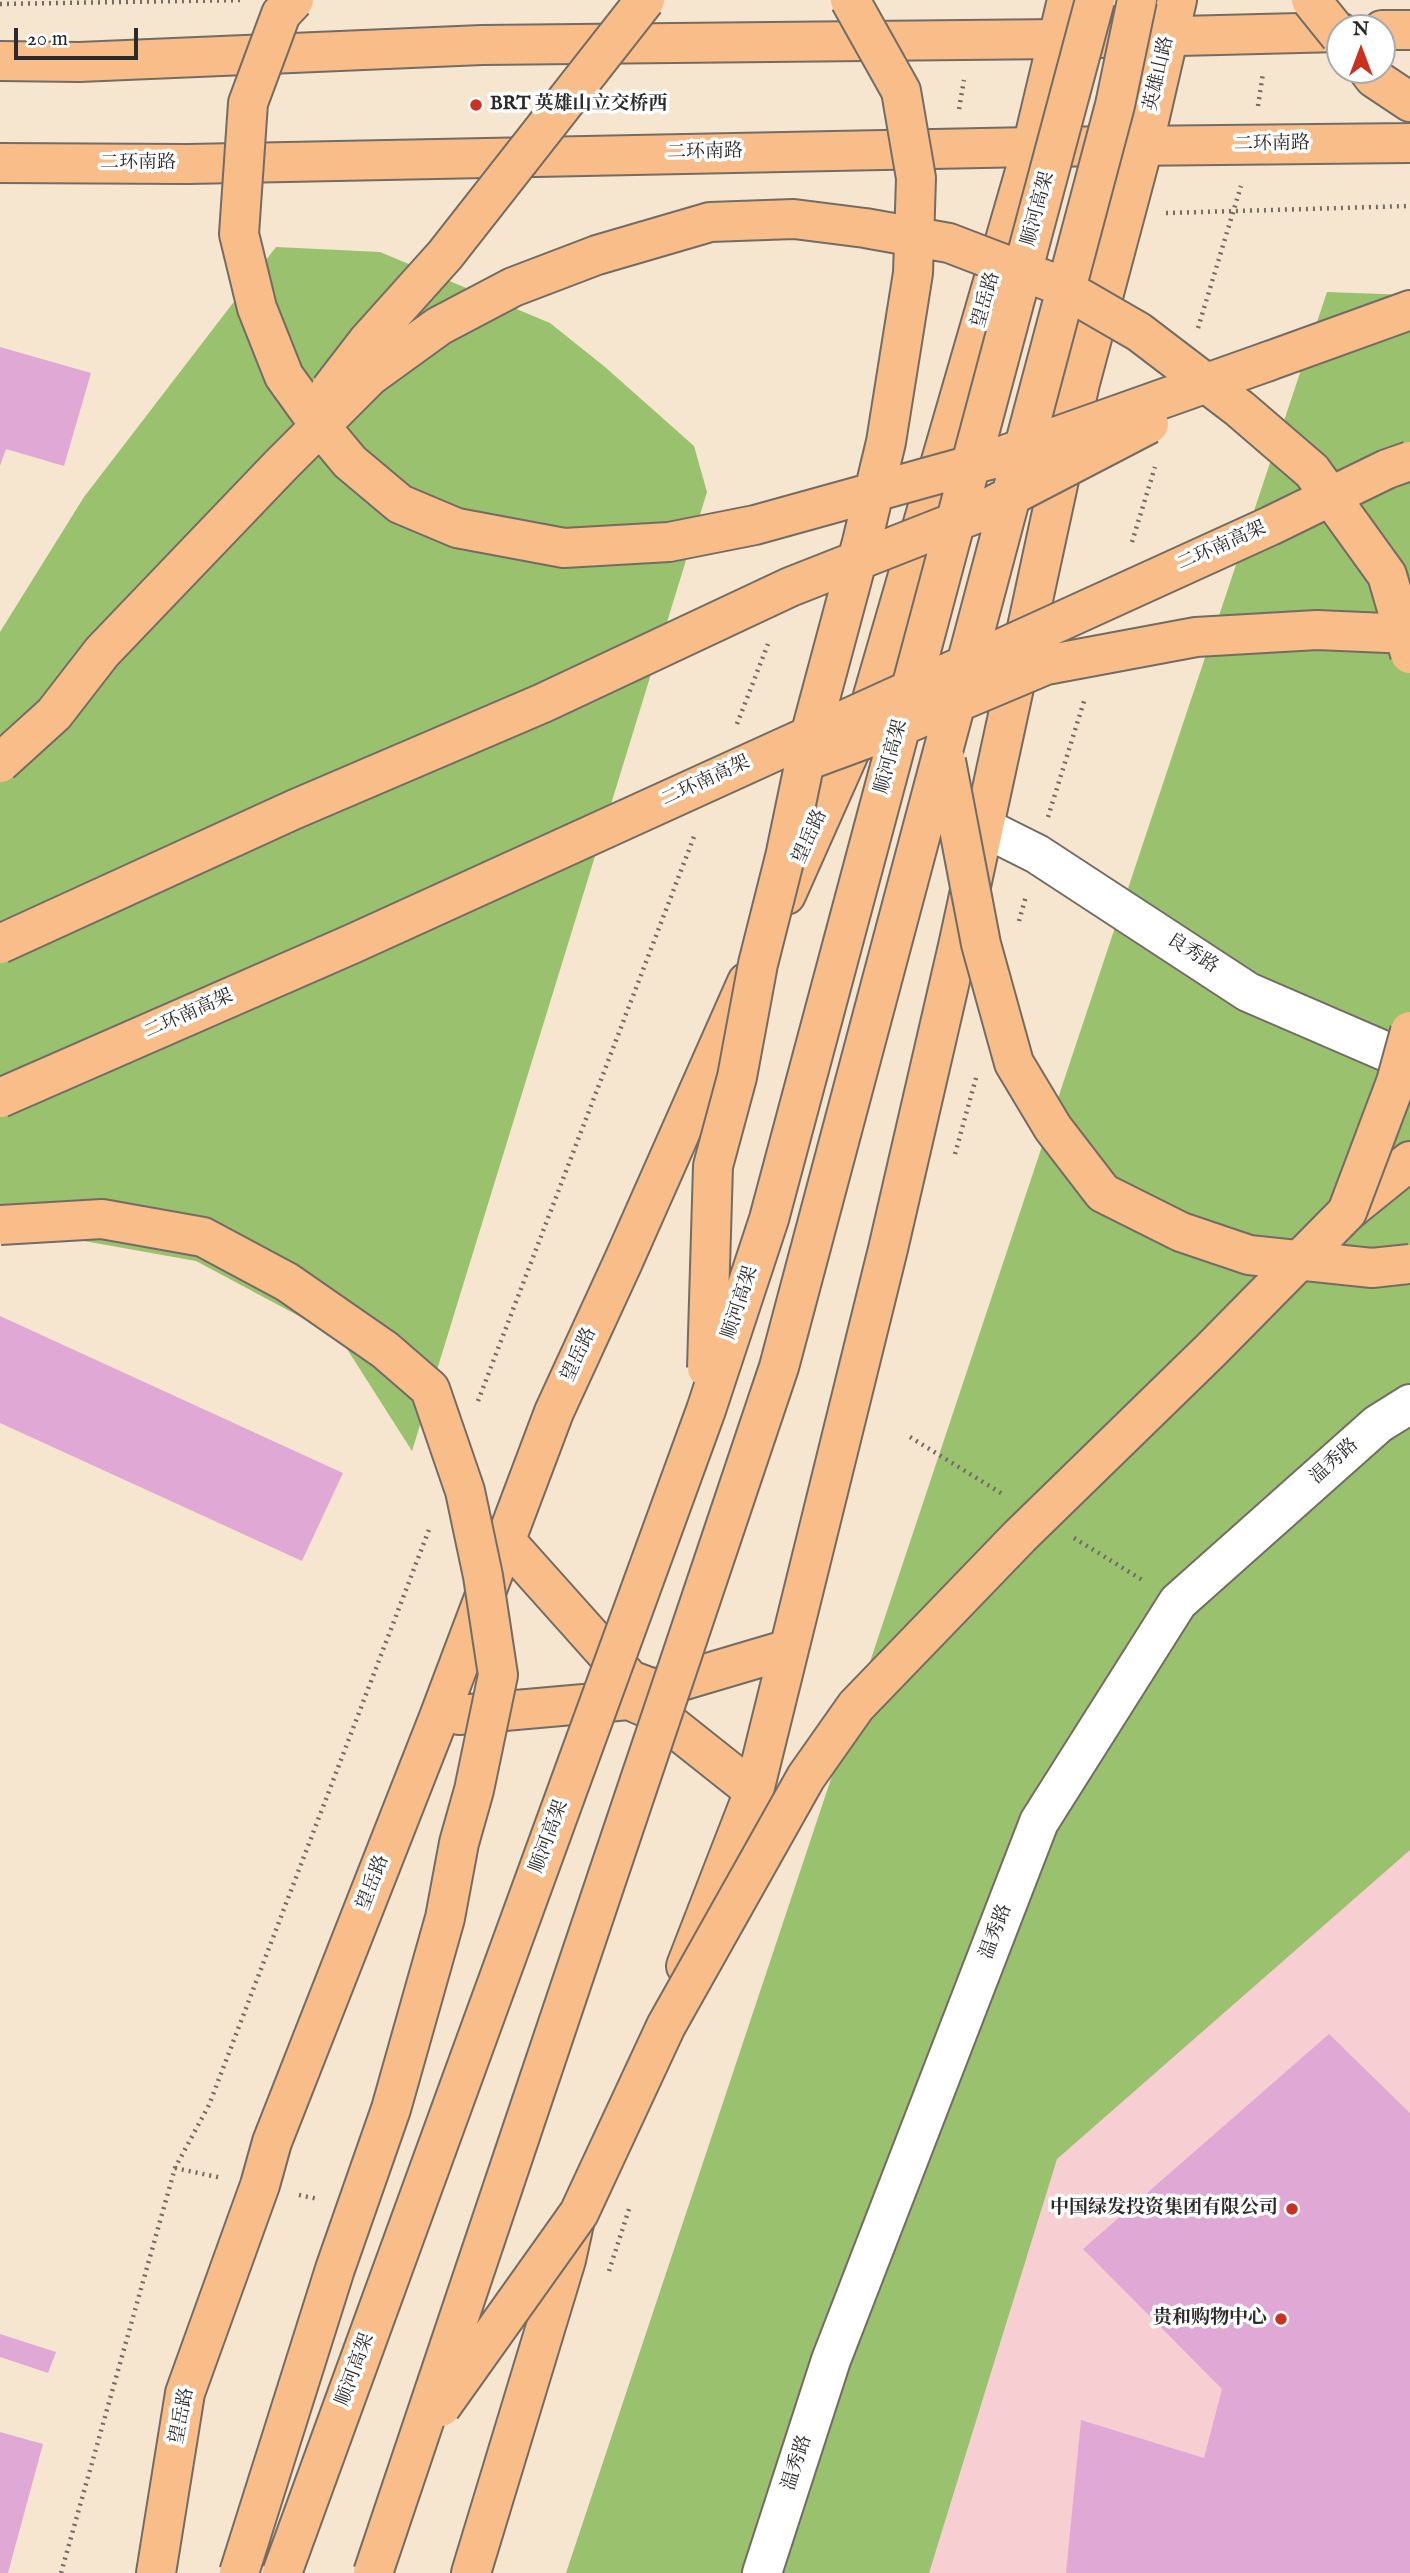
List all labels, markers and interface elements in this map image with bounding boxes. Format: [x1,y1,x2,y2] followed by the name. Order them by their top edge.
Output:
[18,14,142,58] scale bar
[1326,14,1396,84] north arrow
[1353,18,1369,42] text: N
[27,26,68,53] text: 20 m
[1140,34,1180,114] street label: 英雄山路
[490,94,667,116] place label: BRT 英雄山立交桥西
[468,97,484,113] marker: BRT 英雄山立交桥西
[1234,133,1310,157] street label: 二环南路
[667,141,743,165] street label: 二环南路
[100,153,176,175] street label: 二环南路
[1018,169,1060,249] street label: 顺河高架
[968,269,1006,331] street label: 望岳路
[1174,517,1270,577] street label: 二环南高架
[871,717,913,797] street label: 顺河高架
[658,752,754,812] street label: 二环南高架
[789,806,833,868] street label: 望岳路
[1162,929,1222,979] street label: 良秀路
[141,985,237,1045] street label: 二环南高架
[718,1263,764,1343] street label: 顺河高架
[558,1324,602,1386] street label: 望岳路
[1306,1434,1364,1490] street label: 温秀路
[526,1797,574,1877] street label: 顺河高架
[353,1852,395,1914] street label: 望岳路
[976,1901,1018,1963] street label: 温秀路
[1050,2198,1278,2220] place label: 中国绿发投资集团有限公司
[1284,2201,1300,2217] marker: 中国绿发投资集团有限公司
[1153,2308,1267,2330] place label: 贵和购物中心
[1273,2311,1289,2327] marker: 贵和购物中心
[332,2330,380,2410] street label: 顺河高架
[166,2386,200,2446] street label: 望岳路
[778,2432,818,2494] street label: 温秀路

